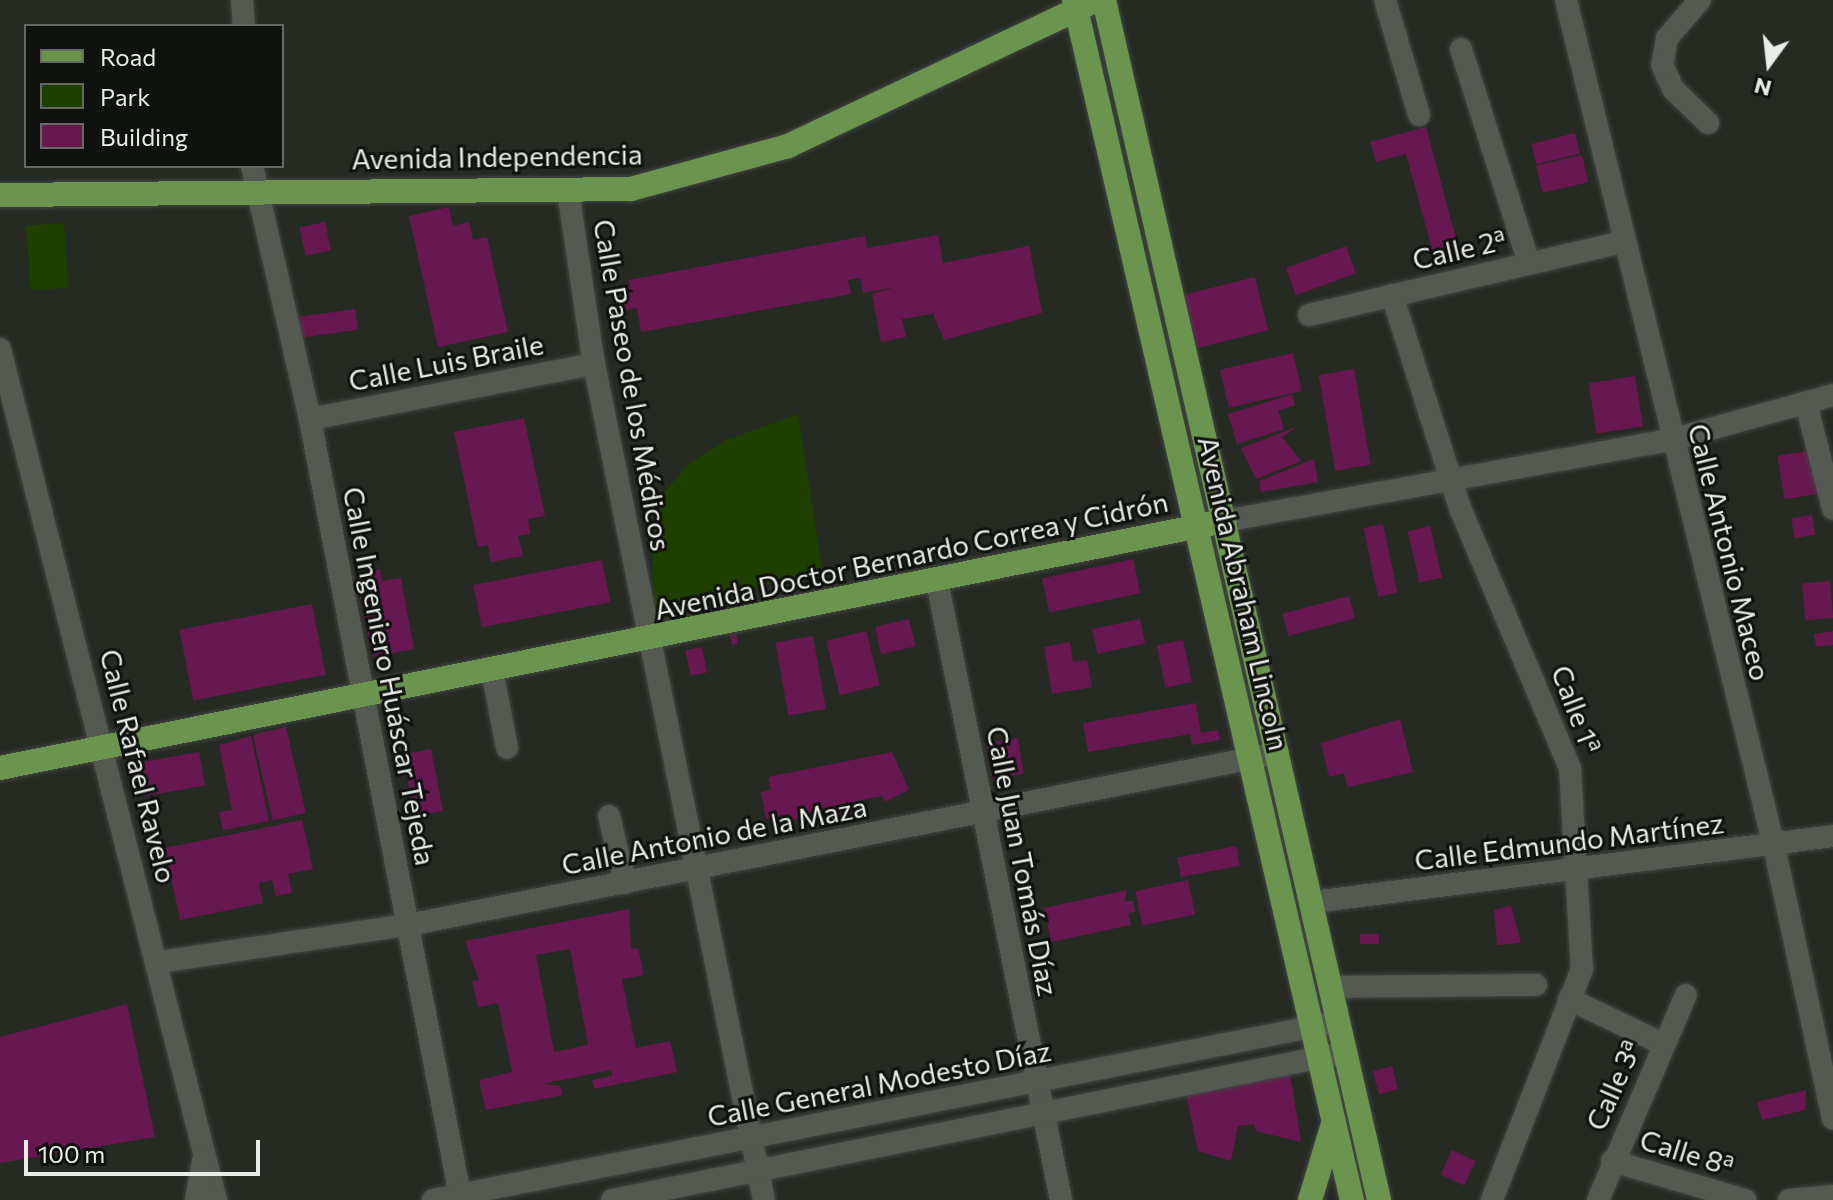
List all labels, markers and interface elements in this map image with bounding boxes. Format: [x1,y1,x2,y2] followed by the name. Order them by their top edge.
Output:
[24,24,284,168] legend
[1729,24,1809,104] north arrow
[100,42,156,71] text: Road
[1751,72,1774,103] text: N
[100,82,150,111] text: Park
[100,122,188,151] text: Building
[351,137,643,175] street label: Avenida Independencia
[587,217,679,553] street label: Calle Paseo de los Médicos
[1409,222,1509,276] street label: Calle 2ª
[346,327,546,397] street label: Calle Luis Braile
[1682,420,1778,684] street label: Calle Antonio Maceo
[1192,433,1296,753] street label: Avenida Abraham Lincoln
[337,484,443,868] street label: Calle Ingeniero Huáscar Tejeda
[651,484,1171,626] street label: Avenida Doctor Bernardo Correa y Cidrón
[94,646,184,886] street label: Calle Rafael Ravelo
[1545,660,1609,758] street label: Calle 1ª
[980,723,1066,999] street label: Calle Juan Tomás Díaz
[559,789,869,881] street label: Calle Antonio de la Maza
[1413,805,1725,877] street label: Calle Edmundo Martínez
[704,1033,1054,1133] street label: Calle General Modesto Díaz
[1578,1035,1648,1135] street label: Calle 3ª
[1636,1122,1738,1182] street label: Calle 8ª
[28,1124,264,1174] scale bar
[38,1139,105,1168] text: 100 m

